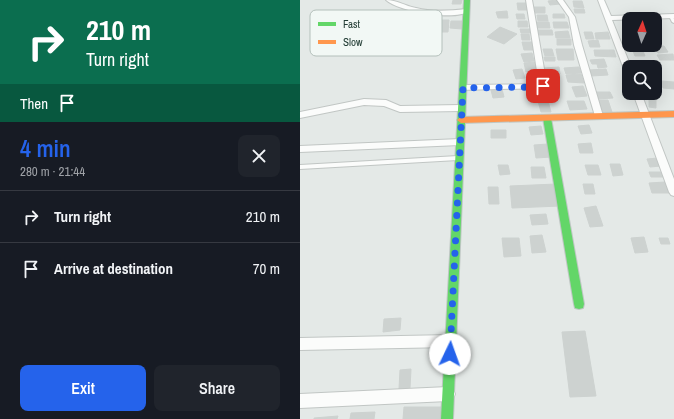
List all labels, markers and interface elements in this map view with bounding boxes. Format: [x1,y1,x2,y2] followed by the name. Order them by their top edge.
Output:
[310,10,442,56] legend
[86,11,151,49] text: 210 m
[622,12,662,52] north arrow
[622,12,662,100] map controls
[20,16,72,68] icon: right
[343,17,361,31] text: Fast
[343,35,363,49] text: Slow
[86,47,149,72] text: Turn right
[622,60,662,100] button: search
[526,69,560,103] pin
[532,75,554,97] icon: arrive
[56,92,78,114] icon: arrive
[20,93,48,114] text: Then
[20,132,71,164] text: 4 min
[238,135,280,177] button: close
[20,163,85,180] text: 280 m · 21:44
[20,206,42,228] icon: right
[54,206,111,227] text: Turn right
[246,206,280,227] text: 210 m
[20,258,42,280] icon: arrive
[54,258,173,279] text: Arrive at destination
[253,258,280,279] text: 70 m
[429,333,471,375] position arrow
[20,365,146,411] button: Exit
[154,365,280,411] button: Share

